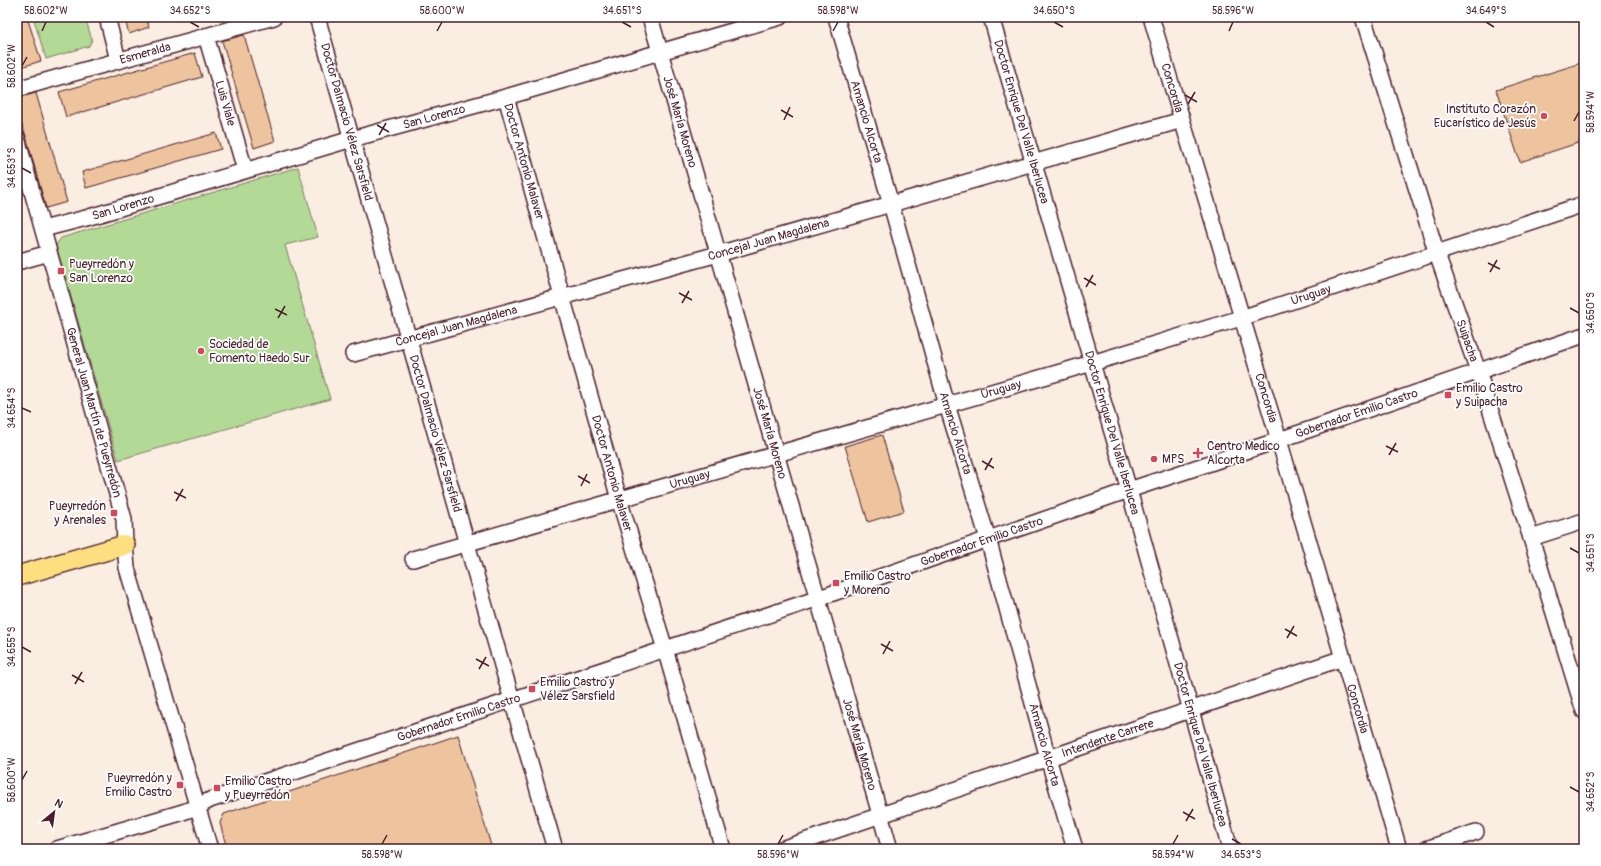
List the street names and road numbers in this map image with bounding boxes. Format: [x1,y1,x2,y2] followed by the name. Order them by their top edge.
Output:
[991,38,1053,206] street label: Doctor Enrique Del Valle Iberlucea
[118,39,173,67] street label: Esmeralda
[317,41,376,202] street label: Doctor Dalmacio Vélez Sarsfield
[1158,61,1187,115] street label: Concordia
[660,74,701,170] street label: José María Moreno
[847,78,886,165] street label: Amancio Alcorta
[212,79,239,128] street label: Luis Viale
[401,101,468,132] street label: San Lorenzo
[501,102,548,222] street label: Doctor Antonio Malaver
[90,191,156,223] street label: San Lorenzo
[706,215,831,264] street label: Concejal Juan Magdalena
[1289,281,1333,308] street label: Uruguay
[394,302,519,350] street label: Concejal Juan Magdalena
[1453,317,1482,364] street label: Suipacha
[63,326,125,499] street label: General Juan Martín de Pueyrredón
[1081,349,1143,517] street label: Doctor Enrique Del Valle Iberlucea
[406,353,465,514] street label: Doctor Dalmacio Vélez Sarsfield
[1252,371,1281,425] street label: Concordia
[979,376,1023,402] street label: Uruguay
[750,385,791,481] street label: José María Moreno
[1293,385,1420,441] street label: Gobernador Emilio Castro
[936,390,975,477] street label: Amancio Alcorta
[588,413,636,534] street label: Doctor Antonio Malaver
[668,466,712,492] street label: Uruguay
[919,513,1046,570] street label: Gobernador Emilio Castro
[1170,661,1231,829] street label: Doctor Enrique Del Valle Iberlucea
[1344,682,1372,736] street label: Concordia
[395,690,523,745] street label: Gobernador Emilio Castro
[839,697,880,793] street label: José María Moreno
[1026,701,1064,788] street label: Amancio Alcorta
[1060,715,1156,761] street label: Intendente Carrere

